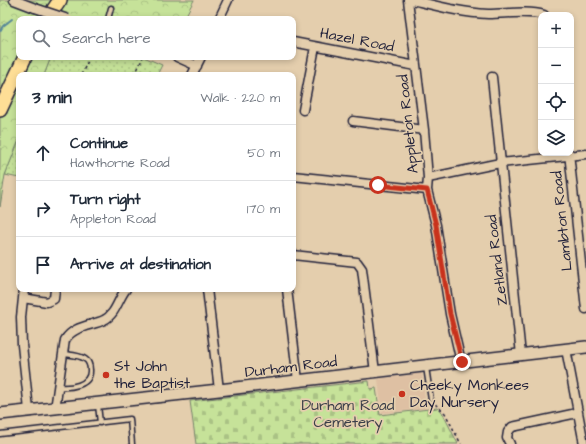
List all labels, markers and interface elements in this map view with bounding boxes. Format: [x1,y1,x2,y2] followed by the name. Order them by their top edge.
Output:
[538,12,574,156] map controls
[538,12,574,48] button: +
[16,16,296,60] search box
[318,23,396,58] street label: Hazel Road
[30,27,52,49] icon: search
[62,28,151,49] text: Search here
[538,48,574,84] button: −
[392,73,424,174] street label: Appleton Road
[538,84,574,120] button: locate
[32,86,72,110] text: 3 min
[200,89,280,107] text: Walk · 220 m
[538,120,574,156] button: layers
[70,133,128,154] text: Continue
[32,142,54,164] icon: ahead
[247,144,280,162] text: 50 m
[70,154,170,172] text: Hawthorne Road
[546,170,578,272] street label: Lambton Road
[369,176,387,194] route start
[70,189,141,210] text: Turn right
[32,198,54,220] icon: right
[247,200,280,218] text: 170 m
[70,210,156,228] text: Appleton Road
[481,213,513,307] street label: Zetland Road
[32,254,54,276] icon: arrive
[70,254,211,275] text: Arrive at destination
[244,351,339,383] street label: Durham Road
[453,353,471,371] route end
[114,356,190,394] place label: St John the Baptist
[101,370,111,380] marker: St John the Baptist
[410,375,530,414] place label: Cheeky Monkees Day Nursery
[397,389,407,399] marker: Cheeky Monkees Day Nursery
[302,395,395,434] park label: Durham Road Cemetery

